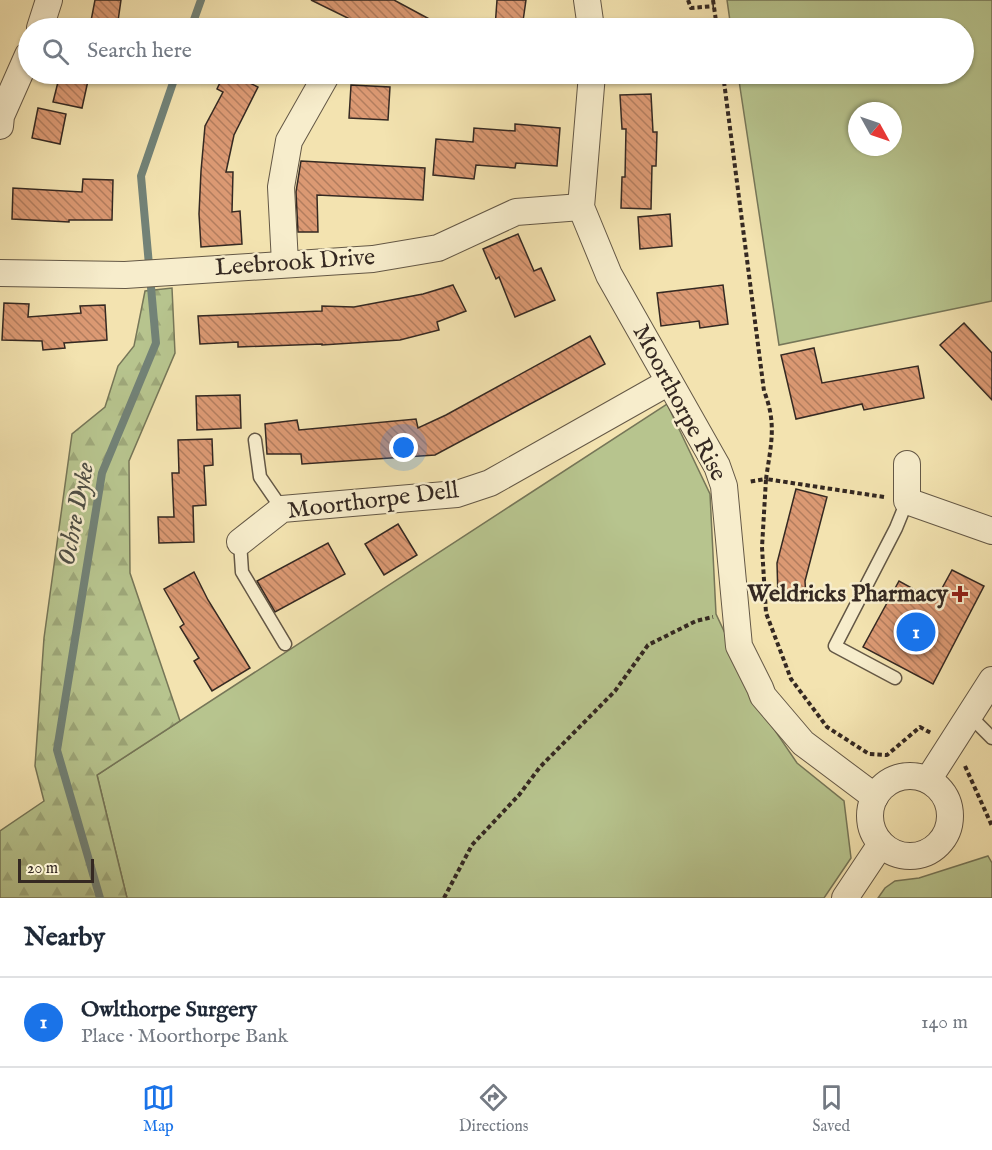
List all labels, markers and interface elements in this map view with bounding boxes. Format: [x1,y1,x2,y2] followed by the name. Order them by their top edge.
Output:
[18,18,974,84] search box
[39,35,72,68] icon: search
[87,37,192,65] text: Search here
[848,102,902,156] north arrow
[214,242,376,284] street label: Leebrook Drive
[625,319,733,487] street label: Moorthorpe Rise
[389,433,418,462] your location
[50,459,102,568] water label: Ochre Dyke
[286,475,461,527] street label: Moorthorpe Dell
[746,579,949,610] place label: Weldricks Pharmacy
[953,587,967,601] marker: Weldricks Pharmacy
[896,610,936,654] pin: 1
[18,856,94,884] scale bar
[27,859,58,879] text: 20 m
[24,921,105,954] text: Nearby
[81,996,257,1024] text: Owlthorpe Surgery
[40,1010,47,1035] text: 1
[921,1010,968,1035] text: 140 m
[81,1024,288,1049] text: Place · Moorthorpe Bank
[142,1081,175,1137] tab: Map
[459,1081,528,1137] tab: Directions
[812,1081,850,1137] tab: Saved

